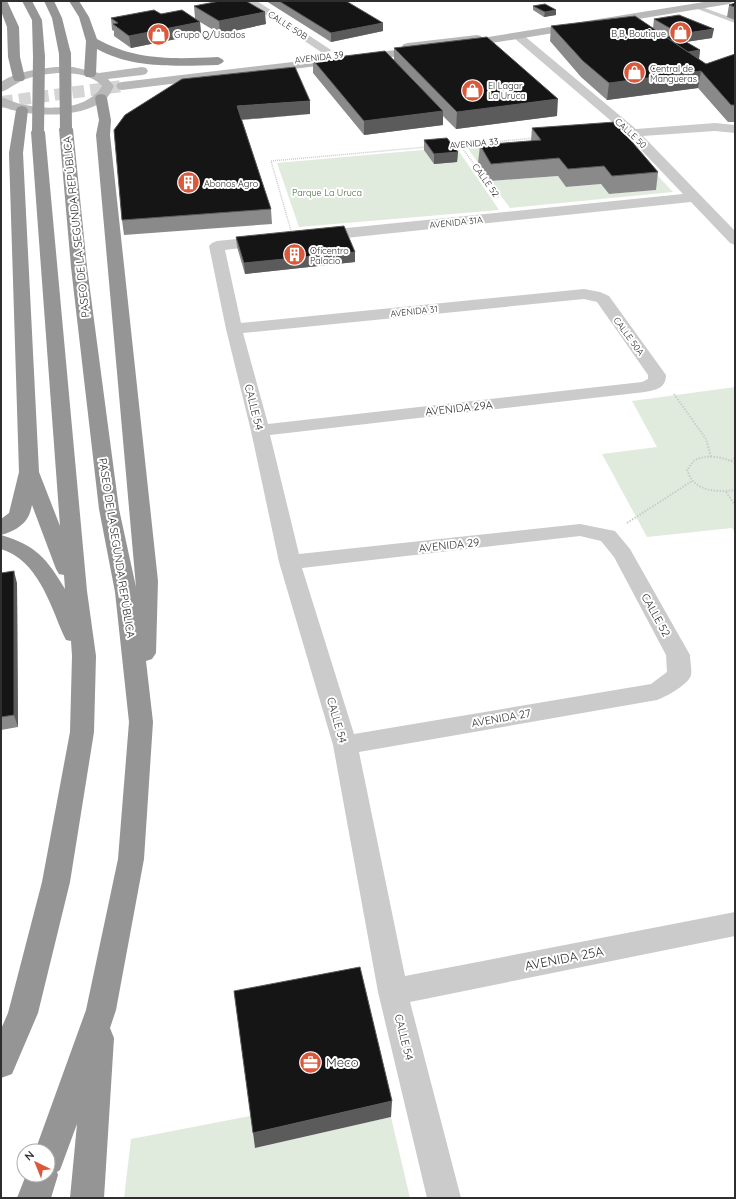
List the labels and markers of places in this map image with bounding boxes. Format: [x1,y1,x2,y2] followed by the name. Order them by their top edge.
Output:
[668,20,694,46] shop icon: B,B, Boutique
[145,21,171,47] shop icon: Grupo Q/Usados
[611,28,666,39] place label: B,B, Boutique
[174,29,245,40] place label: Grupo Q/Usados
[622,60,648,86] shop icon: Central de Mangueras
[650,63,697,84] place label: Central de Mangueras
[460,77,486,103] shop icon: El Lagar La Uruca
[488,80,526,101] place label: El Lagar La Uruca
[176,170,202,196] building icon: Abonos Agro
[204,178,258,189] place label: Abonos Agro
[282,242,308,268] building icon: Oficentro Palacio
[310,245,349,266] place label: Oficentro Palacio
[298,1049,324,1075] office icon: Meco
[326,1054,359,1070] place label: Meco

